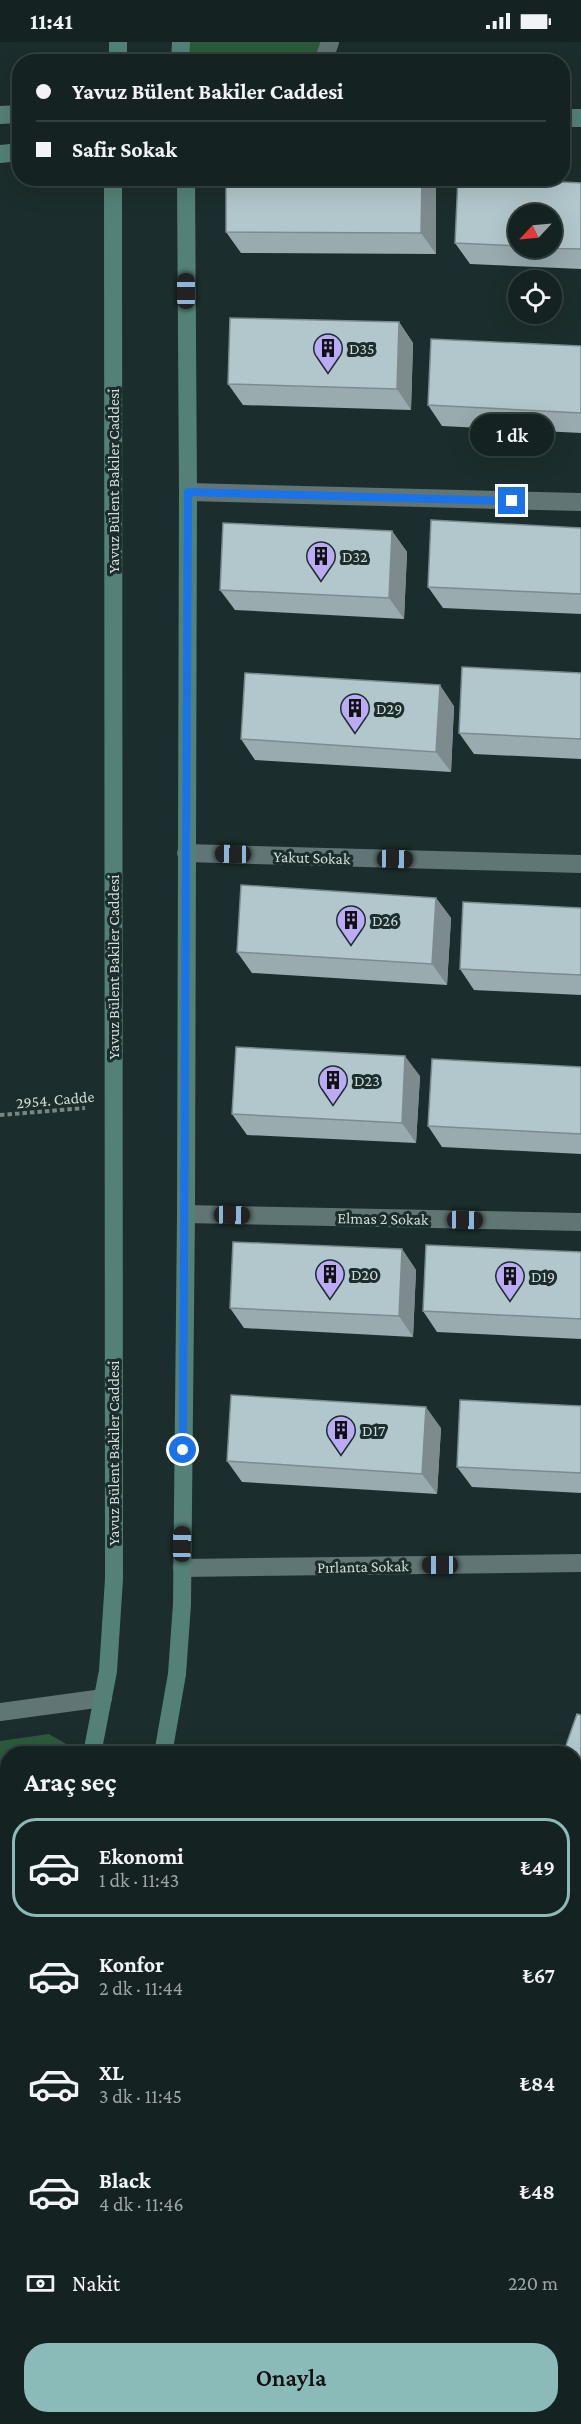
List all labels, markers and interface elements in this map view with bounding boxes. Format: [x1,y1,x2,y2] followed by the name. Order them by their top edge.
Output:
[30,9,73,34] text: 11:41
[72,79,343,104] text: Yavuz Bülent Bakiler Caddesi
[72,137,177,162] text: Safir Sokak
[508,204,562,258] north arrow
[508,204,562,324] map controls
[508,270,562,324] button: locate
[177,273,195,309] car
[312,332,344,374] building icon: D35
[349,340,375,357] place label: D35
[105,389,122,573] street label: Yavuz Bülent Bakiler Caddesi
[470,414,554,456] callout: 1 dk
[496,424,528,446] text: 1 dk
[498,487,525,514] route end
[305,540,337,582] building icon: D32
[342,548,368,565] place label: D32
[339,692,371,734] building icon: D29
[376,700,402,717] place label: D29
[215,845,251,863] car
[273,848,351,867] street label: Yakut Sokak
[377,850,413,868] car
[105,875,122,1059] street label: Yavuz Bülent Bakiler Caddesi
[335,904,367,946] building icon: D26
[372,912,398,929] place label: D26
[317,1064,349,1106] building icon: D23
[354,1072,380,1089] place label: D23
[15,1088,95,1111] street label: 2954. Cadde
[214,1206,250,1224] car
[337,1209,429,1228] street label: Elmas 2 Sokak
[447,1211,483,1229] car
[314,1258,346,1300] building icon: D20
[494,1260,526,1302] building icon: D19
[351,1266,378,1283] place label: D20
[531,1268,555,1285] place label: D19
[105,1361,122,1545] street label: Yavuz Bülent Bakiler Caddesi
[325,1414,357,1456] building icon: D17
[362,1422,386,1439] place label: D17
[169,1436,196,1463] route start
[173,1526,191,1562] car
[422,1556,458,1574] car
[317,1557,409,1576] street label: Pırlanta Sokak
[24,1767,116,1797] text: Araç seç
[27,1841,81,1895] icon: car
[99,1844,184,1869] text: Ekonomi
[521,1855,555,1880] text: ₺49
[99,1869,179,1891] text: 1 dk · 11:43
[27,1949,81,2003] icon: car
[99,1952,164,1977] text: Konfor
[523,1963,555,1988] text: ₺67
[99,1977,183,1999] text: 2 dk · 11:44
[27,2057,81,2111] icon: car
[99,2060,124,2085] text: XL
[520,2071,555,2096] text: ₺84
[99,2085,182,2107] text: 3 dk · 11:45
[27,2165,81,2219] icon: car
[99,2168,151,2193] text: Black
[520,2179,555,2204] text: ₺48
[99,2193,184,2215] text: 4 dk · 11:46
[24,2267,57,2300] icon: cash
[72,2271,120,2296] text: Nakit
[508,2272,558,2294] text: 220 m
[24,2343,558,2412] button: Onayla

